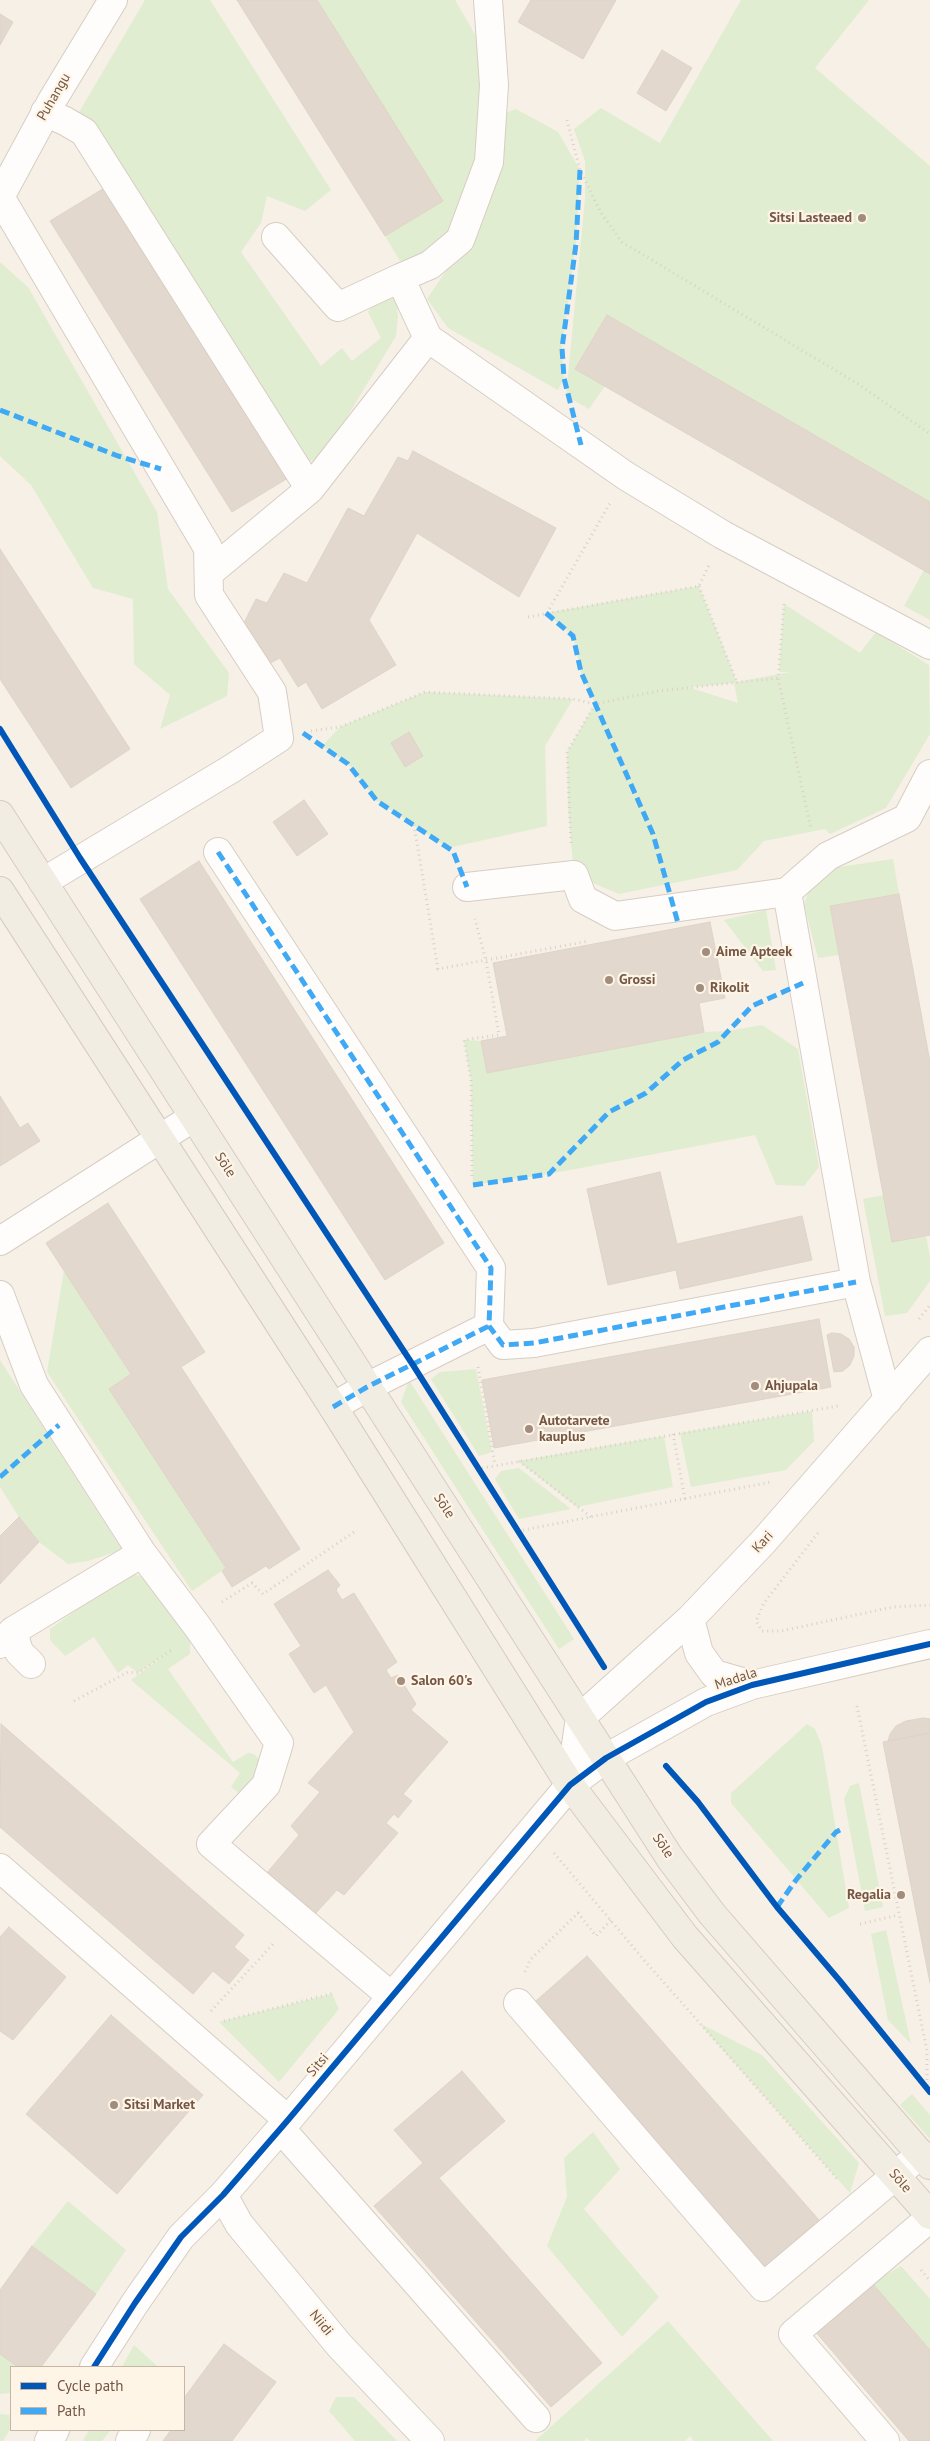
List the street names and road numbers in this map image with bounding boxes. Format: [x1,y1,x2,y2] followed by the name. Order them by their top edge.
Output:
[34,70,74,124] street label: Puhangu
[211,1149,239,1181] street label: Sõle
[430,1490,458,1522] street label: Sõle
[749,1528,777,1556] street label: Kari
[713,1664,759,1694] street label: Madala
[649,1830,677,1862] street label: Sõle
[303,2050,333,2080] street label: Sitsi
[885,2166,915,2196] street label: Sõle
[306,2307,336,2339] street label: Niidi

